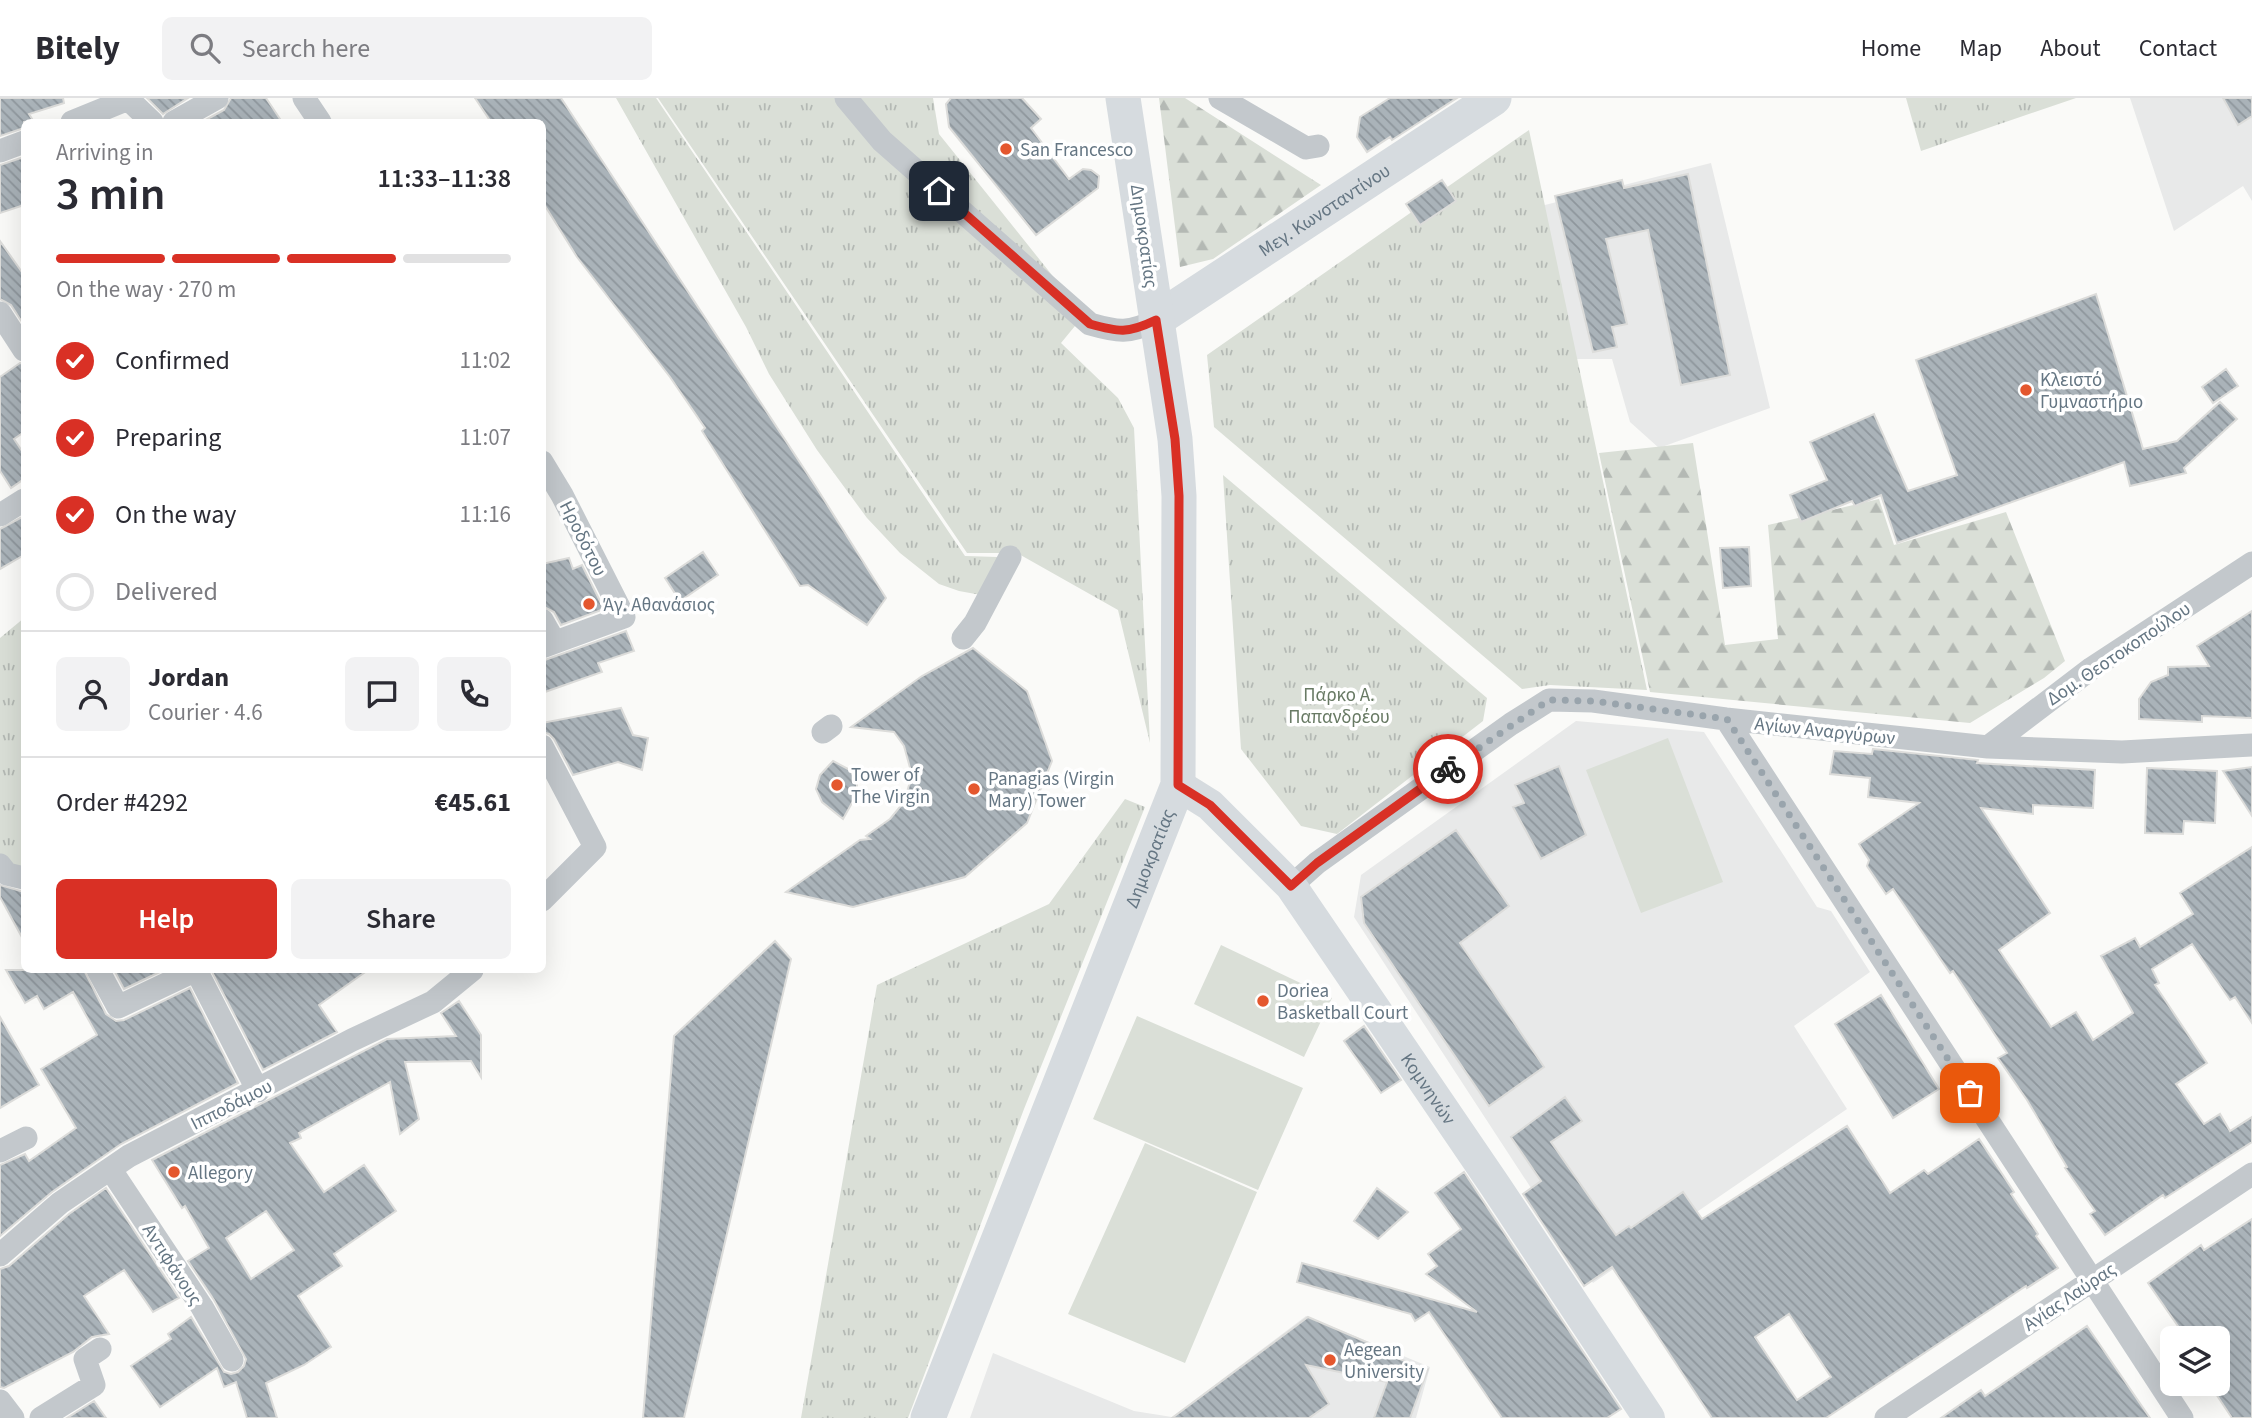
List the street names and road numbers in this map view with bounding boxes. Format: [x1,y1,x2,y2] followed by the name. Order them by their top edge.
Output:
[1254,158,1396,264] street label: Μεγ. Κωνσταντίνου
[1123,183,1164,290] street label: Δημοκρατίας
[552,496,613,581] street label: Ηροδότου
[2041,596,2196,713] street label: Δομ. Θεοτοκοπούλου
[1753,711,1896,752] street label: Αγίων Αναργύρων
[1119,805,1182,912] street label: Δημοκρατίας
[1393,1048,1462,1130] street label: Κομνηνών
[186,1073,277,1137] street label: Ιπποδάμου
[135,1219,208,1311] street label: Αντιφάνους
[2018,1256,2121,1338] street label: Αγίας Λαύρας

